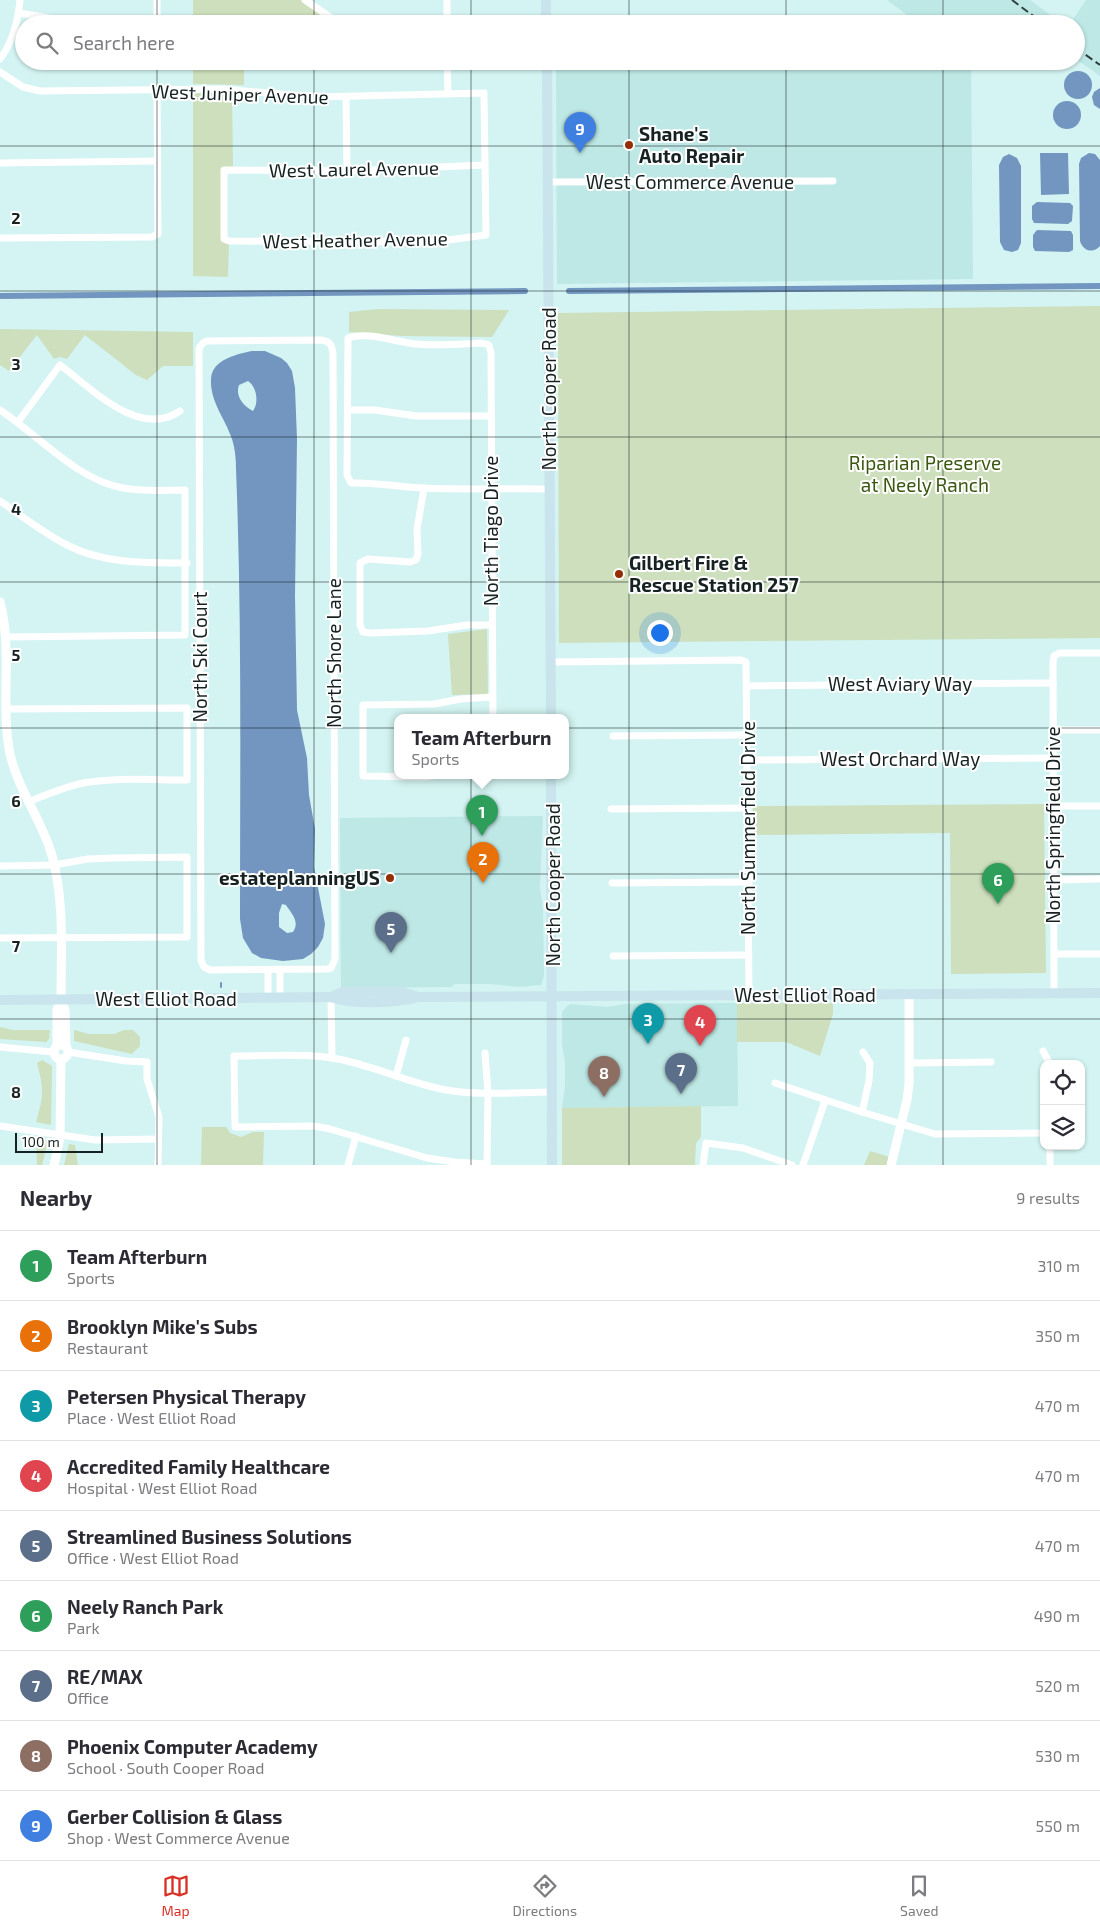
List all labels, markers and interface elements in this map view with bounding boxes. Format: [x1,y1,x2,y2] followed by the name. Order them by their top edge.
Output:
[15,15,1085,70] search box
[33,29,61,57] icon: search
[73,31,175,54] text: Search here
[151,79,329,108] street label: West Juniper Avenue
[564,112,596,153] pin: 9
[639,122,744,167] place label: Shane's Auto Repair
[623,139,635,151] marker: Shane's Auto Repair
[269,156,439,181] street label: West Laurel Avenue
[586,170,794,193] street label: West Commerce Avenue
[11,208,21,227] text: 2
[262,226,448,253] street label: West Heather Avenue
[537,307,560,471] street label: North Cooper Road
[11,354,21,373] text: 3
[849,451,1001,496] park label: Riparian Preserve at Neely Ranch
[479,456,502,606] street label: North Tiago Drive
[11,499,21,518] text: 4
[629,551,799,596] place label: Gilbert Fire & Rescue Station 257
[613,568,625,580] marker: Gilbert Fire & Rescue Station 257
[322,578,345,728] street label: North Shore Lane
[188,592,211,722] street label: North Ski Court
[647,620,673,646] your location
[12,645,21,664] text: 5
[828,672,972,695] street label: West Aviary Way
[394,714,569,779] popup
[736,721,759,935] street label: North Summerfield Drive
[411,726,552,749] text: Team Afterburn
[1041,726,1064,924] street label: North Springfield Drive
[820,747,980,770] street label: West Orchard Way
[411,749,459,768] text: Sports
[11,791,21,810] text: 6
[466,795,498,836] pin: 1
[541,803,564,967] street label: North Cooper Road
[467,842,499,883] pin: 2
[982,863,1014,904] pin: 6
[219,866,380,889] place label: estateplanningUS
[384,872,396,884] marker: estateplanningUS
[375,912,407,953] pin: 5
[12,936,21,955] text: 7
[734,983,876,1006] street label: West Elliot Road
[95,987,237,1010] street label: West Elliot Road
[632,1003,664,1044] pin: 3
[684,1005,716,1046] pin: 4
[665,1053,697,1094] pin: 7
[588,1056,620,1097] pin: 8
[1040,1060,1085,1150] map controls
[1040,1060,1085,1105] button: locate
[11,1082,21,1101] text: 8
[1040,1105,1085,1150] button: layers
[15,1130,102,1153] scale bar
[22,1133,60,1150] text: 100 m
[20,1185,92,1210] text: Nearby
[1016,1188,1080,1207] text: 9 results
[67,1245,207,1268] text: Team Afterburn
[33,1256,39,1275] text: 1
[1038,1256,1080,1275] text: 310 m
[67,1268,115,1287] text: Sports
[67,1315,258,1338] text: Brooklyn Mike's Subs
[31,1326,41,1345] text: 2
[1035,1326,1080,1345] text: 350 m
[67,1338,148,1357] text: Restaurant
[67,1385,306,1408] text: Petersen Physical Therapy
[31,1396,41,1415] text: 3
[1035,1396,1080,1415] text: 470 m
[67,1408,236,1427] text: Place · West Elliot Road
[67,1455,330,1478] text: Accredited Family Healthcare
[31,1466,41,1485] text: 4
[1035,1466,1080,1485] text: 470 m
[67,1478,257,1497] text: Hospital · West Elliot Road
[67,1525,352,1548] text: Streamlined Business Solutions
[32,1536,40,1555] text: 5
[1035,1536,1080,1555] text: 470 m
[67,1548,239,1567] text: Office · West Elliot Road
[67,1595,223,1618] text: Neely Ranch Park
[31,1606,41,1625] text: 6
[1034,1606,1080,1625] text: 490 m
[67,1618,100,1637] text: Park
[67,1665,143,1688] text: RE/MAX
[32,1676,40,1695] text: 7
[1035,1676,1080,1695] text: 520 m
[67,1688,109,1707] text: Office
[67,1735,318,1758] text: Phoenix Computer Academy
[31,1746,41,1765] text: 8
[1035,1746,1080,1765] text: 530 m
[67,1758,264,1777] text: School · South Cooper Road
[67,1805,282,1828] text: Gerber Collision & Glass
[31,1816,41,1835] text: 9
[1036,1816,1080,1835] text: 550 m
[67,1828,290,1847] text: Shop · West Commerce Avenue
[161,1872,190,1919] tab: Map
[513,1872,577,1919] tab: Directions
[900,1872,939,1919] tab: Saved

